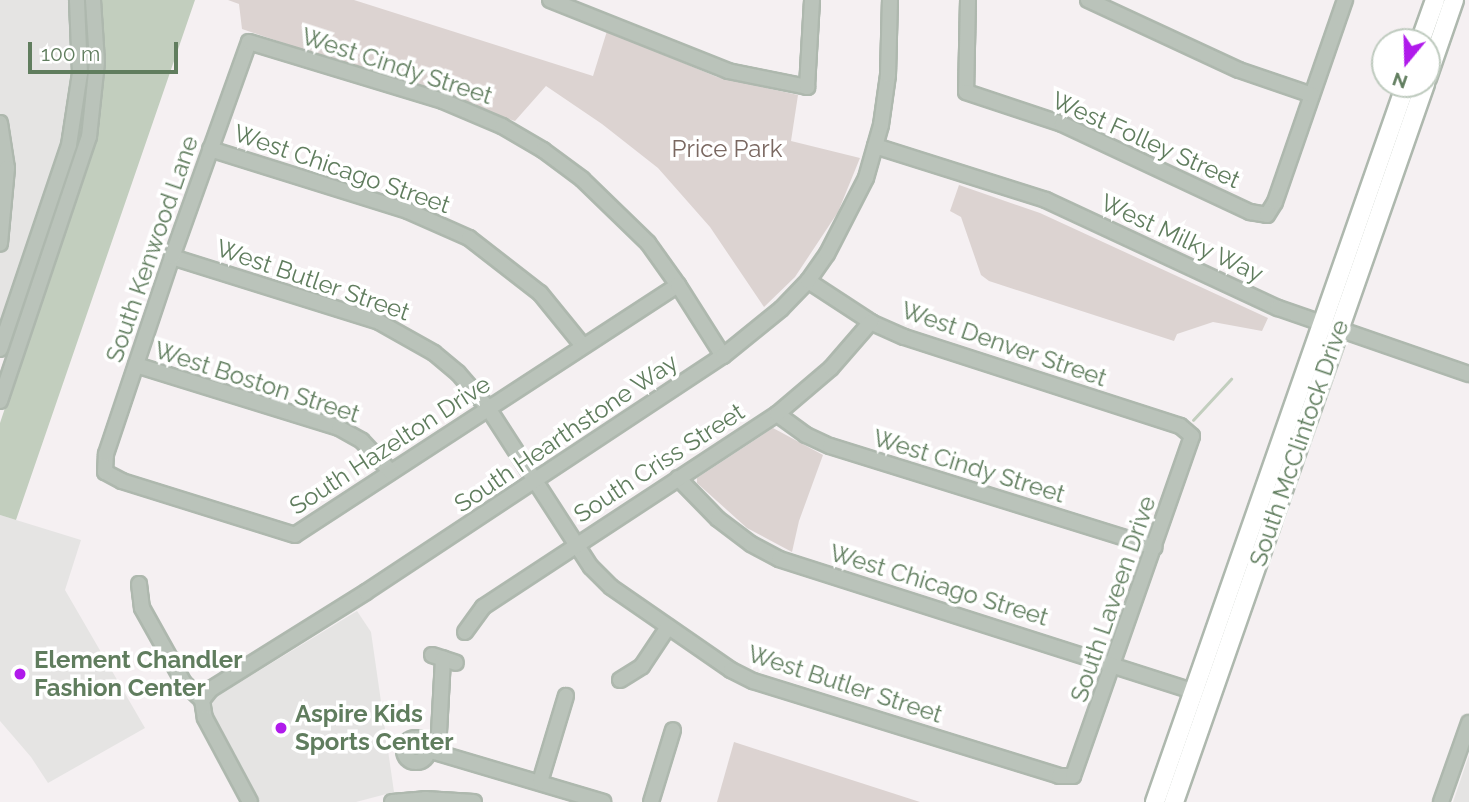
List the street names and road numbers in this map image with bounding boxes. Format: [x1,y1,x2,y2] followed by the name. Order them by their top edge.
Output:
[298,21,496,111] street label: West Cindy Street
[1047,85,1245,195] street label: West Folley Street
[230,118,454,220] street label: West Chicago Street
[100,132,204,366] street label: South Kenwood Lane
[1095,187,1269,289] street label: West Milky Way
[212,233,414,327] street label: West Butler Street
[897,295,1111,393] street label: West Denver Street
[1243,316,1355,570] street label: South McClintock Drive
[151,335,363,429] street label: West Boston Street
[449,347,683,519] street label: South Hearthstone Way
[284,369,496,521] street label: South Hazelton Drive
[568,397,750,529] street label: South Criss Street
[869,423,1069,509] street label: West Cindy Street
[1064,492,1162,706] street label: South Laveen Drive
[826,538,1052,632] street label: West Chicago Street
[744,639,946,729] street label: West Butler Street

